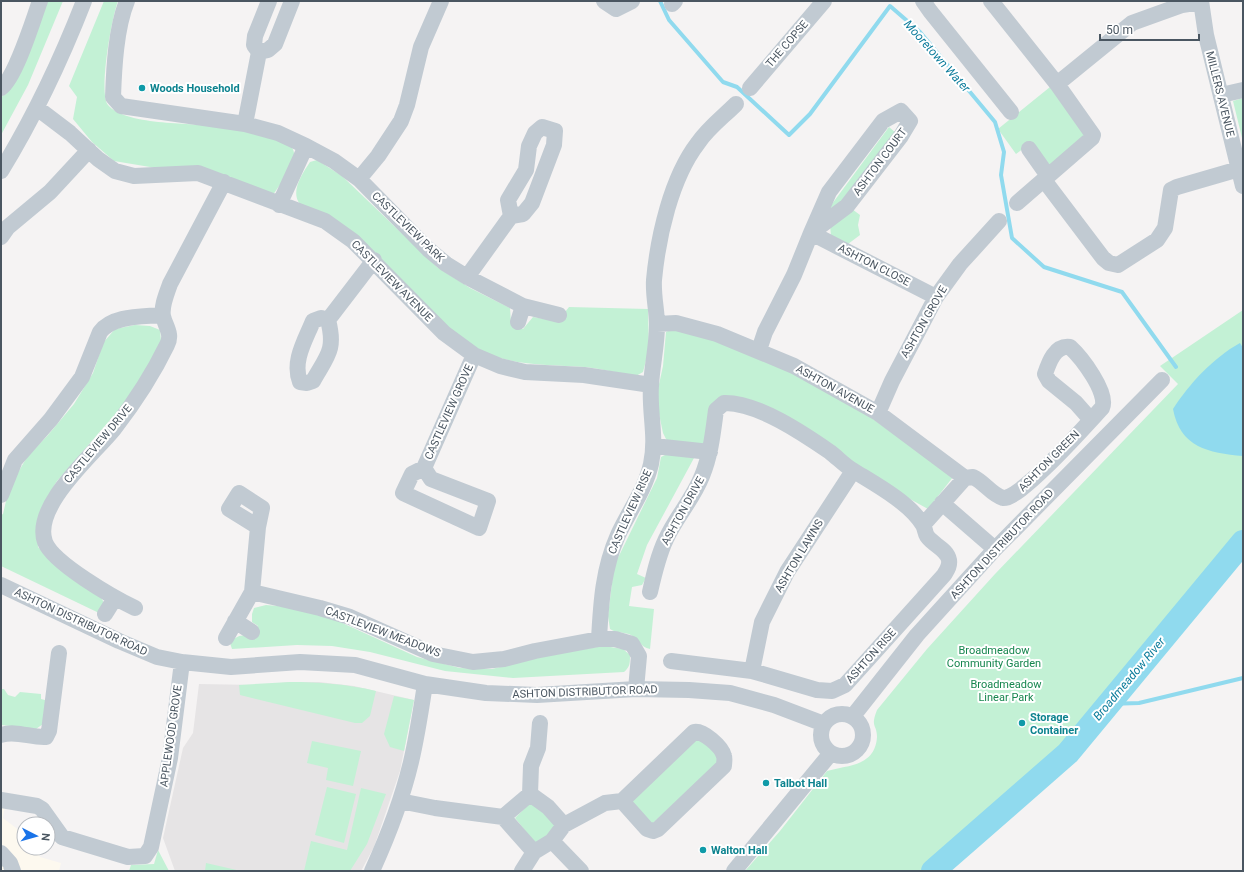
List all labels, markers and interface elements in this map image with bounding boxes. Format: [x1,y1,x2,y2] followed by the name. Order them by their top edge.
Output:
[1100,16,1199,42] scale bar
[901,17,974,96] water label: Mooretown Water
[763,18,811,70] street label: THE COPSE
[1106,23,1133,37] text: 50 m
[1203,50,1237,138] street label: MILLERS AVENUE
[150,82,240,95] place label: Woods Household
[137,83,147,93] marker: Woods Household
[851,126,910,198] street label: ASHTON COURT
[369,189,447,265] street label: CASTLEVIEW PARK
[349,238,435,324] street label: CASTLEVIEW AVENUE
[836,241,912,289] street label: ASHTON CLOSE
[898,284,950,360] street label: ASHTON GROVE
[422,362,476,462] street label: CASTLEVIEW GROVE
[794,362,876,416] street label: ASHTON AVENUE
[61,402,135,486] street label: CASTLEVIEW DRIVE
[1016,428,1082,494] street label: ASHTON GREEN
[606,468,654,556] street label: CASTLEVIEW RISE
[659,475,707,547] street label: ASHTON DRIVE
[948,486,1056,602] street label: ASHTON DISTRIBUTOR ROAD
[772,517,826,595] street label: ASHTON LAWNS
[12,585,150,659] street label: ASHTON DISTRIBUTOR ROAD
[324,604,443,660] street label: CASTLEVIEW MEADOWS
[843,626,899,686] street label: ASHTON RISE
[1090,634,1168,723] water label: Broadmeadow River
[947,644,1041,670] park label: Broadmeadow Community Garden
[970,678,1042,704] park label: Broadmeadow Linear Park
[512,683,658,701] street label: ASHTON DISTRIBUTOR ROAD
[157,684,185,788] street label: APPLEWOOD GROVE
[1030,711,1078,737] place label: Storage Container
[1017,718,1027,728] marker: Storage Container
[774,777,827,790] place label: Talbot Hall
[761,778,771,788] marker: Talbot Hall
[16,816,56,856] north arrow
[39,832,52,842] text: N
[711,844,767,857] place label: Walton Hall
[698,845,708,855] marker: Walton Hall

